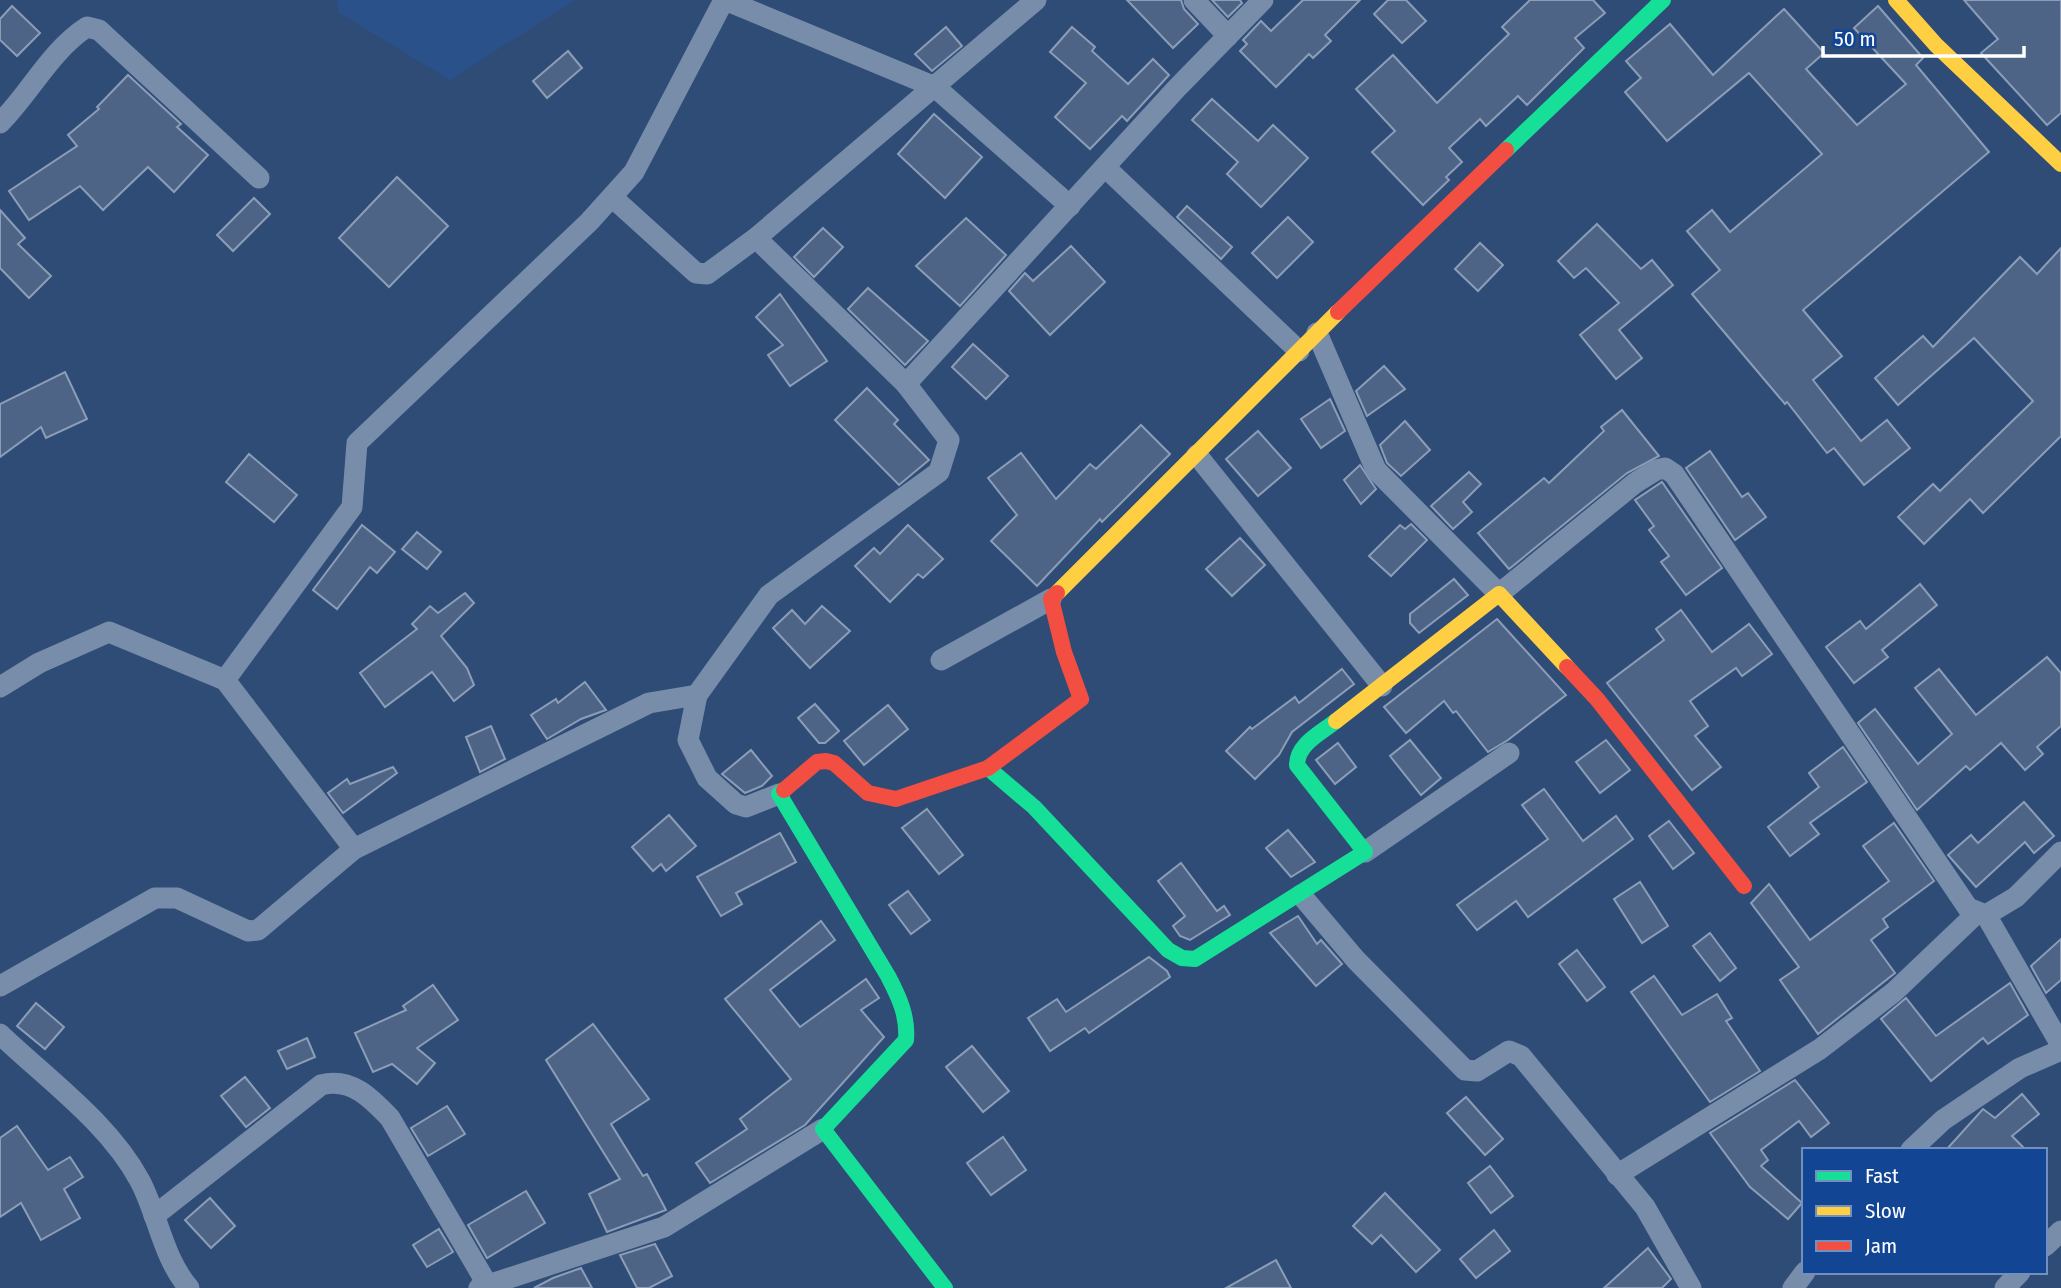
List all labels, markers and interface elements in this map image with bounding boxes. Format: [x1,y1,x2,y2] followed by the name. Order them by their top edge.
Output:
[1823,14,2024,58] scale bar
[1834,26,1876,52] text: 50 m
[1802,1148,2047,1274] legend
[1865,1163,1899,1189] text: Fast
[1865,1198,1906,1224] text: Slow
[1865,1233,1897,1259] text: Jam

